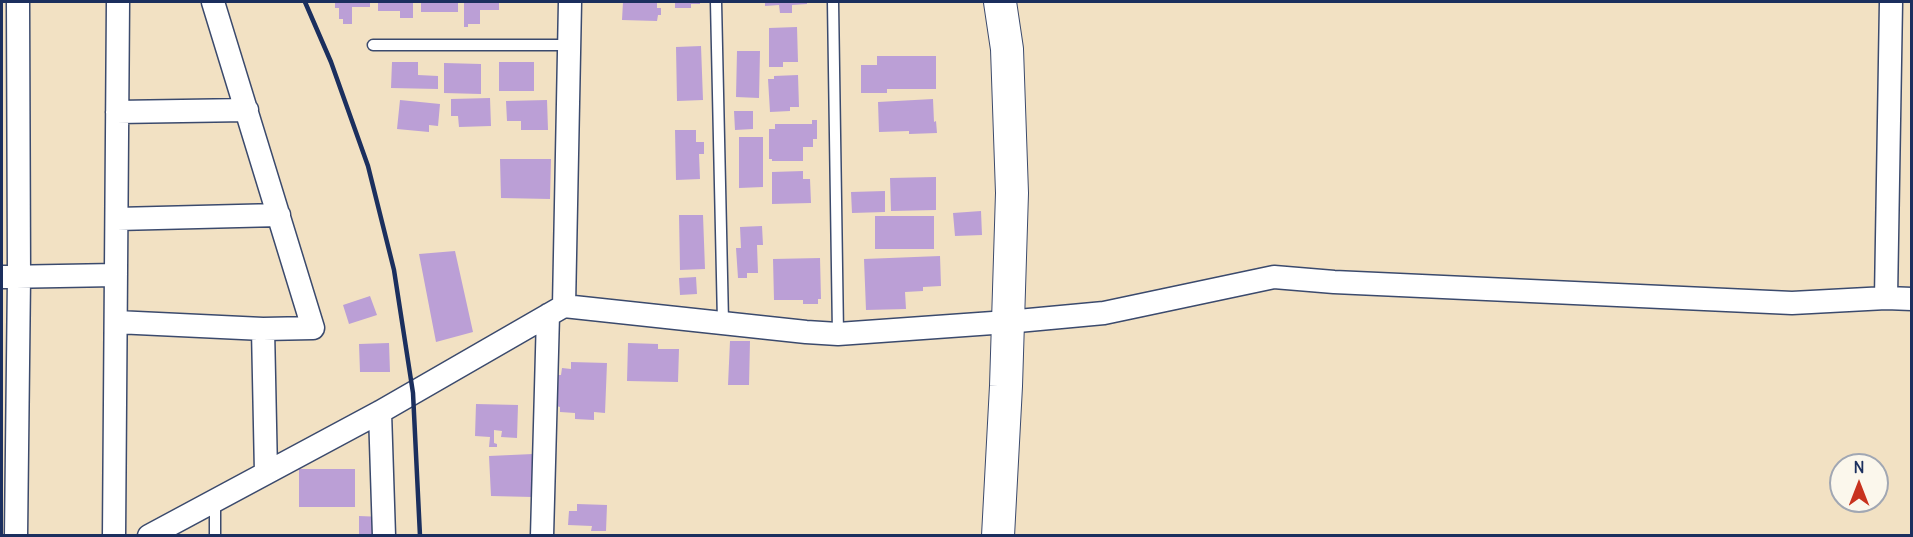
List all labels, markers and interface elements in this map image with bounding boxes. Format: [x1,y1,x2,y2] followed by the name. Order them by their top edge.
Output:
[1829,453,1889,513] north arrow
[1853,457,1865,477] text: N

